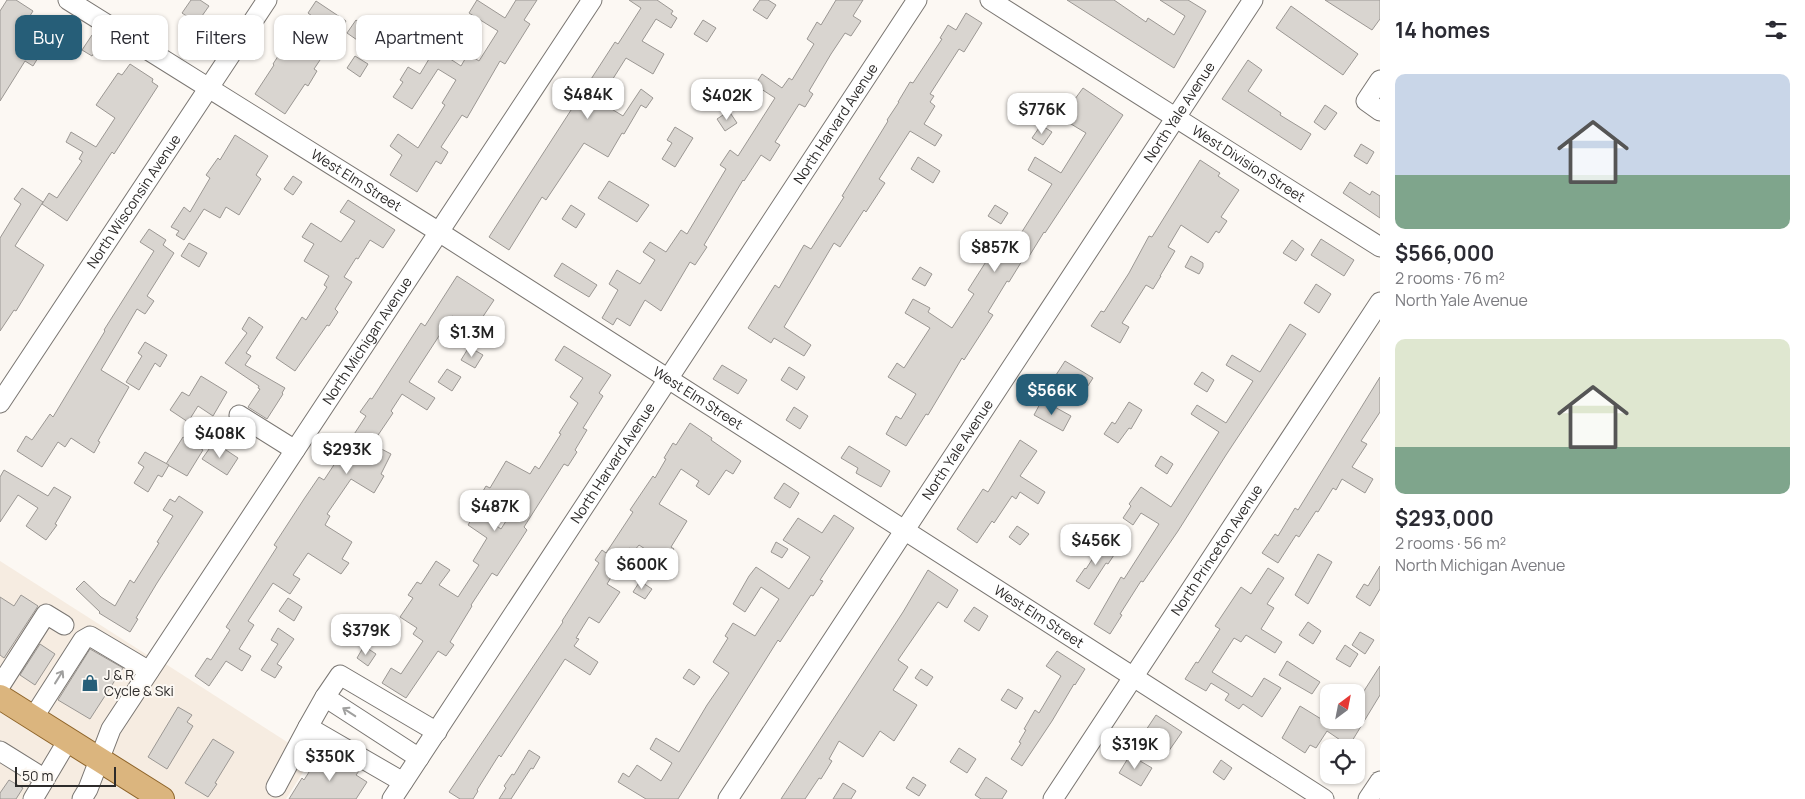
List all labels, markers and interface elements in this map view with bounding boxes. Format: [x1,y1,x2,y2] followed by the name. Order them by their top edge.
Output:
[15,15,82,60] chip: Buy
[92,15,168,60] chip: Rent
[178,15,264,60] chip: Filters
[274,15,346,60] chip: New
[356,15,482,60] chip: Apartment
[1395,16,1490,44] text: 14 homes
[1762,16,1790,44] icon: filters
[1139,58,1219,166] street label: North Yale Avenue
[789,59,882,187] street label: North Harvard Avenue
[553,78,623,120] pin: $484K
[692,78,762,121] pin: $402K
[563,83,613,105] text: $484K
[702,84,752,106] text: $402K
[1007,92,1077,135] pin: $776K
[1018,98,1066,120] text: $776K
[1548,107,1638,197] icon: home
[1189,120,1309,206] street label: West Division Street
[82,130,185,272] street label: North Wisconsin Avenue
[308,144,406,216] street label: West Elm Street
[960,230,1030,273] pin: $857K
[971,236,1019,258] text: $857K
[1395,239,1494,267] text: $566,000
[1395,267,1505,289] text: 2 rooms · 76 m²
[318,273,416,408] street label: North Michigan Avenue
[1395,289,1528,311] text: North Yale Avenue
[437,316,507,358] pin: $1.3M
[450,321,494,343] text: $1.3M
[649,362,747,434] street label: West Elm Street
[1548,372,1638,462] icon: home
[1017,374,1087,416] pin: $566K
[1027,379,1077,401] text: $566K
[917,396,997,503] street label: North Yale Avenue
[566,399,659,527] street label: North Harvard Avenue
[185,416,255,459] pin: $408K
[195,422,245,444] text: $408K
[312,432,382,475] pin: $293K
[322,438,372,460] text: $293K
[1166,481,1266,619] street label: North Princeton Avenue
[460,490,530,532] pin: $487K
[471,495,519,517] text: $487K
[1395,504,1494,532] text: $293,000
[1061,524,1131,566] pin: $456K
[1071,529,1121,551] text: $456K
[1395,532,1506,554] text: 2 rooms · 56 m²
[607,548,677,590] pin: $600K
[616,553,668,575] text: $600K
[1395,554,1565,576] text: North Michigan Avenue
[991,580,1088,652] street label: West Elm Street
[331,614,401,656] pin: $379K
[342,619,390,641] text: $379K
[104,665,174,700] place label: J & R Cycle & Ski
[55,670,65,684] one-way arrow
[80,673,100,693] shop icon: J & R Cycle & Ski
[1320,684,1365,729] north arrow
[1320,684,1365,784] map controls
[342,707,356,718] one-way arrow
[1100,728,1170,770] pin: $319K
[1112,733,1158,755] text: $319K
[1320,739,1365,784] button: locate
[295,740,365,782] pin: $350K
[305,745,355,767] text: $350K
[15,764,116,787] scale bar
[22,766,53,785] text: 50 m

